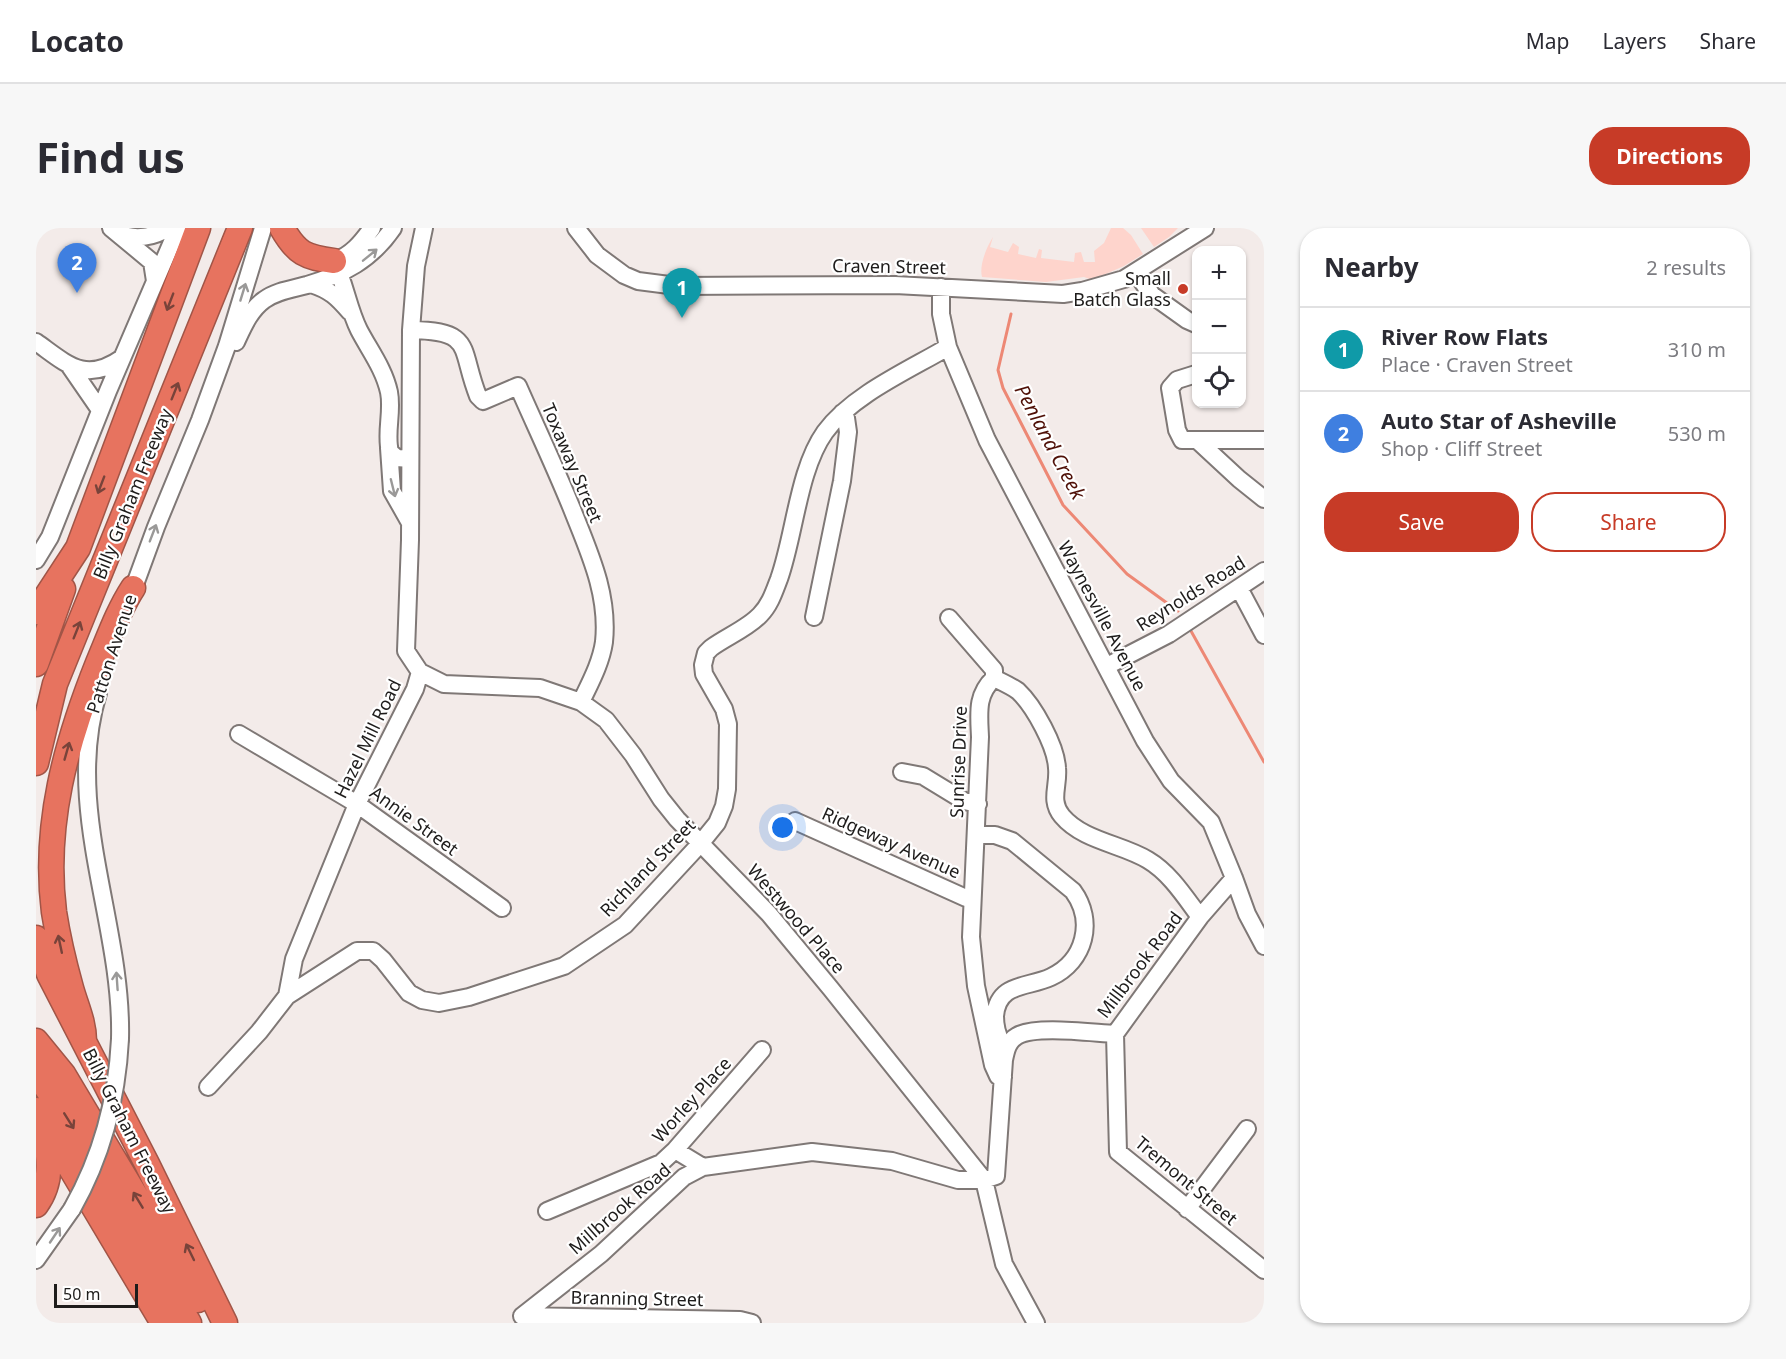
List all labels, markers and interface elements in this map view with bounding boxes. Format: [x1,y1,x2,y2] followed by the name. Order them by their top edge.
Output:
[30,22,124,60] text: Locato
[1526,27,1570,55] text: Map
[1603,27,1667,55] text: Layers
[1700,27,1756,55] text: Share
[1589,127,1750,185] button: Directions
[36,128,185,185] text: Find us
[58,244,96,293] pin: 2
[1192,246,1246,408] map controls
[1192,246,1246,300] button: +
[362,248,378,261] one-way arrow
[1324,249,1419,285] text: Nearby
[832,253,947,279] street label: Craven Street
[1646,254,1726,281] text: 2 results
[1073,266,1171,311] place label: Small Batch Glass
[662,268,702,318] pin: 1
[1176,282,1190,296] marker: Small Batch Glass
[238,283,249,302] one-way arrow
[164,293,175,311] one-way arrow
[1192,300,1246,354] button: −
[1381,321,1548,351] text: River Row Flats
[1338,336,1349,363] text: 1
[1668,336,1726,363] text: 310 m
[1381,351,1573,378] text: Place · Craven Street
[1192,354,1246,408] button: locate
[1009,379,1093,505] water label: Penland Creek
[170,382,181,401] one-way arrow
[537,399,609,526] street label: Toxaway Street
[87,404,178,583] street label: Billy Graham Freeway
[1381,405,1617,435] text: Auto Star of Asheville
[1338,420,1349,447] text: 2
[1668,420,1726,447] text: 530 m
[1381,435,1542,462] text: Shop · Cliff Street
[95,475,106,494] one-way arrow
[387,478,399,497] one-way arrow
[1324,492,1519,552] button: Save
[1531,492,1726,552] button: Share
[148,525,159,543] one-way arrow
[1053,536,1153,695] street label: Waynesville Avenue
[1131,550,1250,636] street label: Reynolds Road
[80,591,142,716] street label: Patton Avenue
[72,621,83,640] one-way arrow
[328,675,406,802] street label: Hazel Mill Road
[944,705,972,818] street label: Sunrise Drive
[62,742,73,761] one-way arrow
[366,780,464,861] street label: Annie Street
[818,801,964,883] street label: Ridgeway Avenue
[594,813,701,921] street label: Richland Street
[768,813,797,842] your location
[743,858,851,978] street label: Westwood Place
[1091,906,1187,1023] street label: Millbrook Road
[54,934,65,954] one-way arrow
[111,972,122,992] one-way arrow
[78,1044,182,1218] street label: Billy Graham Freeway
[646,1051,736,1147] street label: Worley Place
[62,1112,75,1129] one-way arrow
[1130,1130,1243,1230] street label: Tremont Street
[563,1157,675,1259] street label: Millbrook Road
[132,1192,144,1209] one-way arrow
[49,1228,61,1244] one-way arrow
[183,1243,195,1261] one-way arrow
[54,1281,138,1308] scale bar
[63,1283,100,1305] text: 50 m
[570,1285,704,1311] street label: Branning Street

